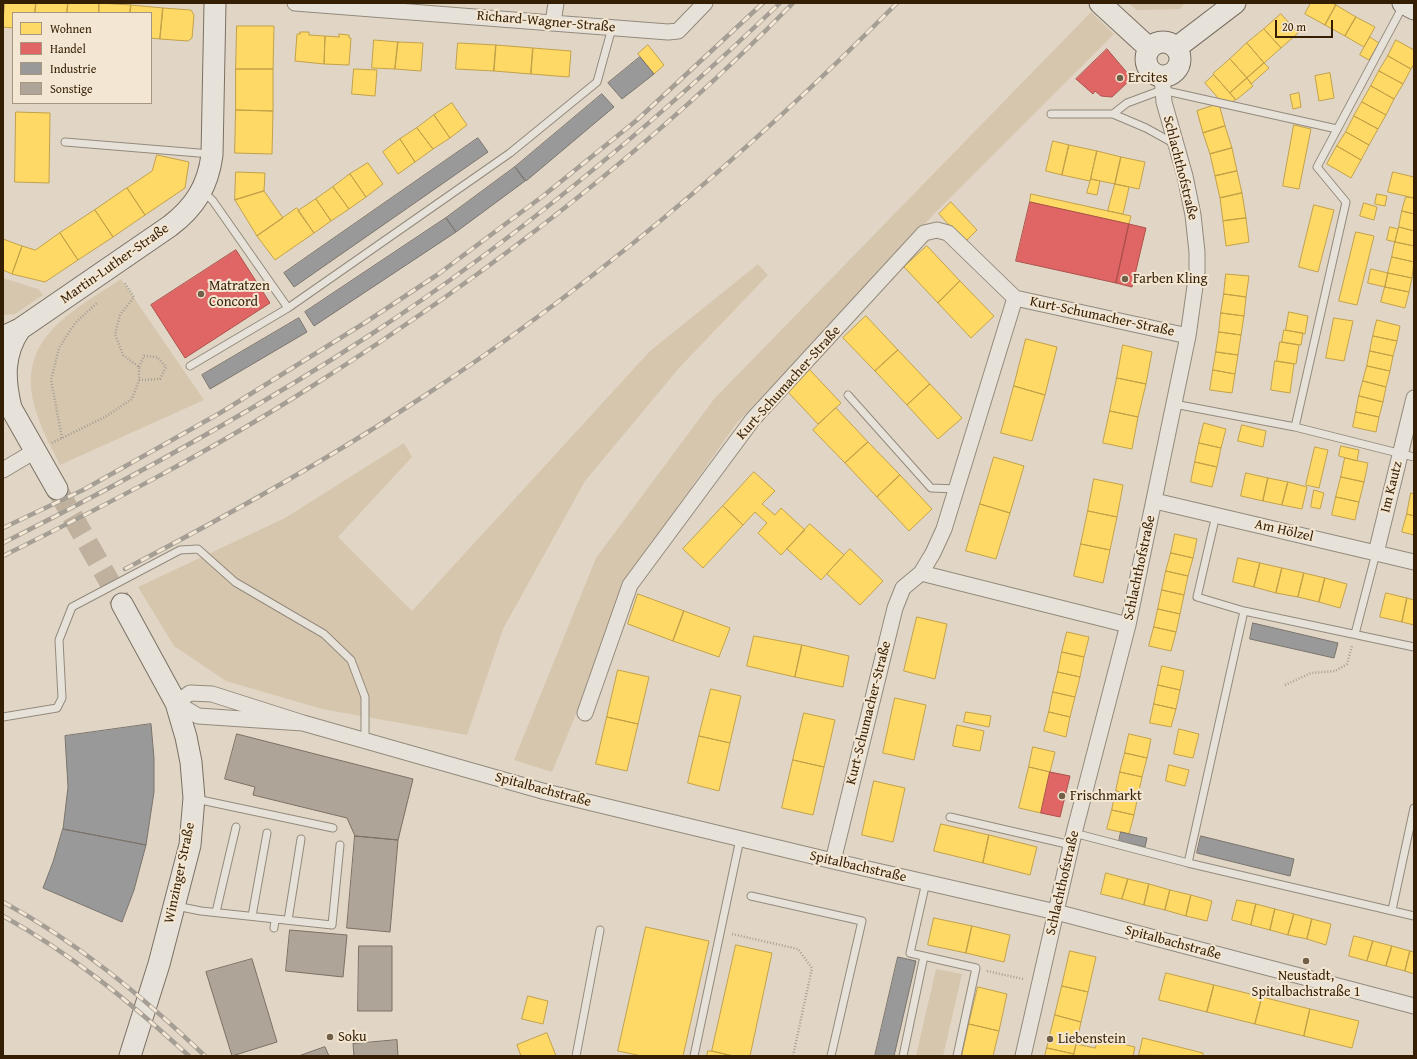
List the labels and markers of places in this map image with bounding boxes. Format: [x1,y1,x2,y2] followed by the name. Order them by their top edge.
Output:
[1128,70,1168,86] place label: Ercites
[1115,73,1125,83] marker: Ercites
[1133,271,1207,287] place label: Farben Kling
[1120,274,1130,284] marker: Farben Kling
[209,278,270,310] place label: Matratzen Concord
[196,289,206,299] marker: Matratzen Concord
[1070,788,1142,804] place label: Frischmarkt
[1057,791,1067,801] marker: Frischmarkt
[1301,956,1311,966] marker: Neustadt, Spitalbachstraße 1
[1252,968,1360,1000] place label: Neustadt, Spitalbachstraße 1
[338,1029,367,1045] place label: Soku
[1058,1031,1126,1047] place label: Liebenstein
[325,1032,335,1042] marker: Soku
[1045,1034,1055,1044] marker: Liebenstein

